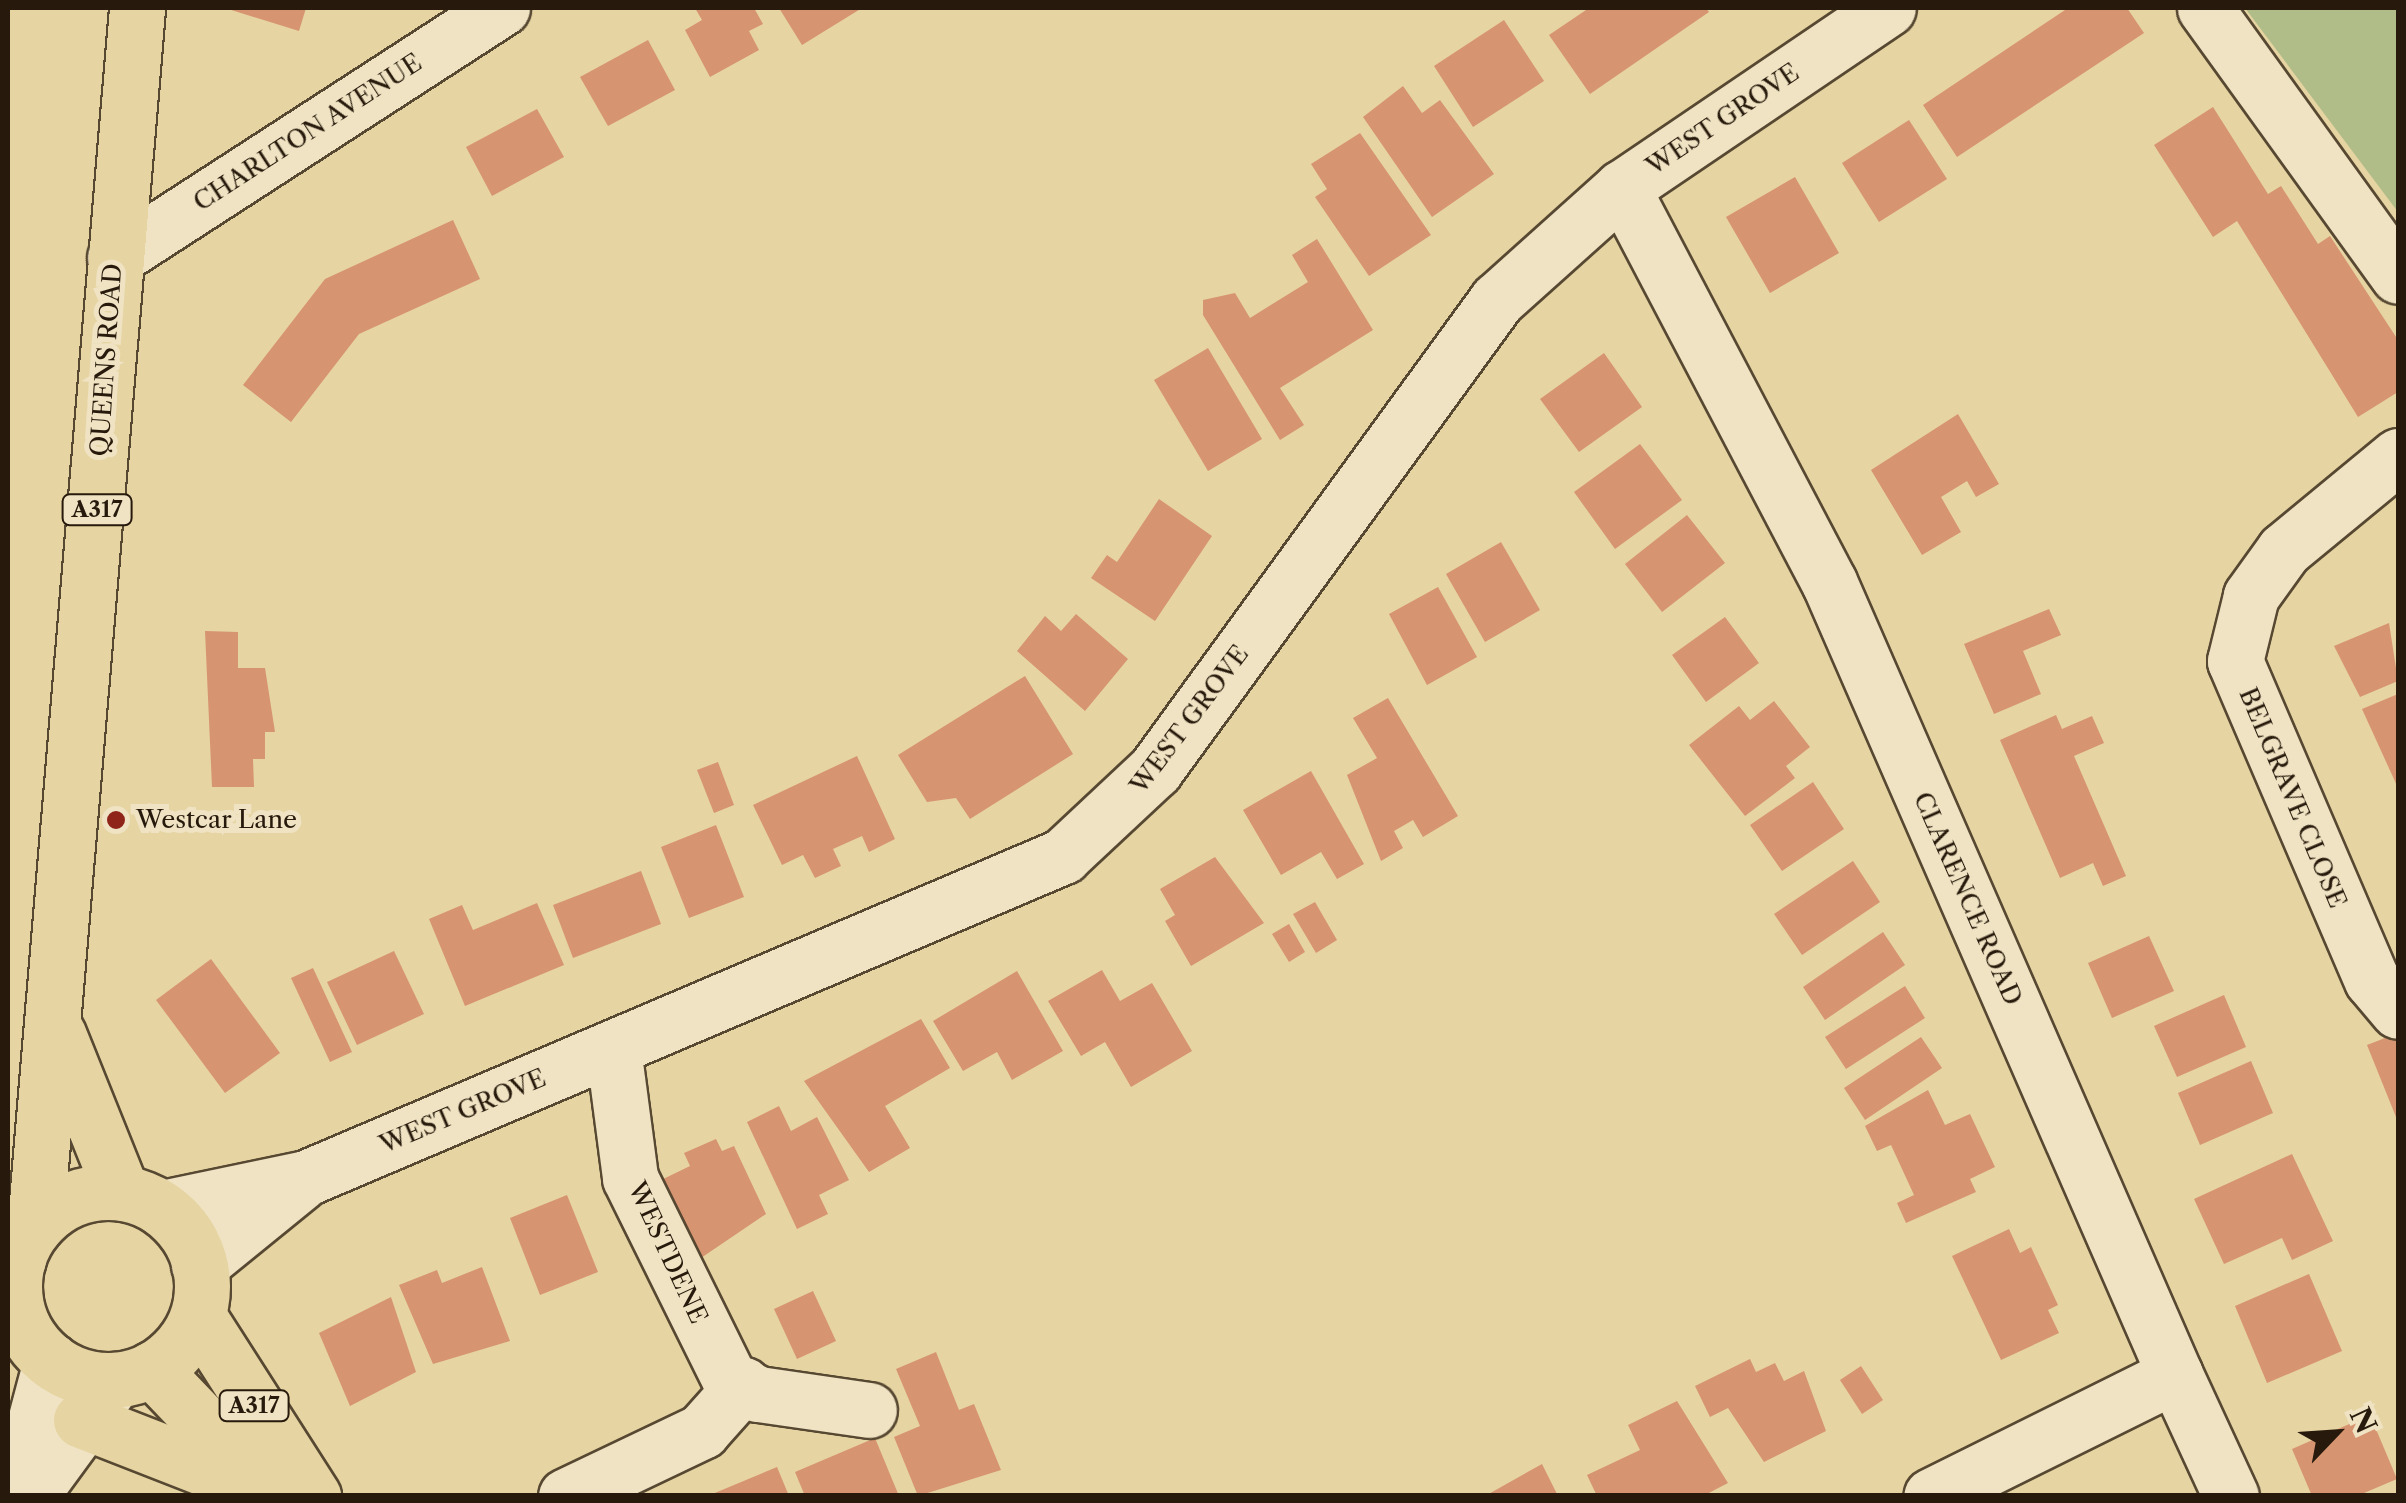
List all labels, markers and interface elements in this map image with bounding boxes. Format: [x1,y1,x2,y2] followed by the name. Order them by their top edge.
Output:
[188,48,428,218] street label: CHARLTON AVENUE
[1641,58,1805,182] street label: WEST GROVE
[85,262,129,458] street label: QUEENS ROAD
[59,493,134,527] road number: A317
[1124,640,1256,800] street label: WEST GROVE
[2232,683,2352,913] street label: BELGRAVE CLOSE
[1907,788,2027,1010] street label: CLARENCE ROAD
[136,805,298,835] place label: Westcar Lane
[105,809,127,831] marker: Westcar Lane
[375,1063,551,1161] street label: WEST GROVE
[621,1177,713,1329] street label: WESTDENE
[2286,1383,2386,1483] north arrow
[216,1389,292,1423] road number: A317
[2343,1402,2384,1439] text: N

